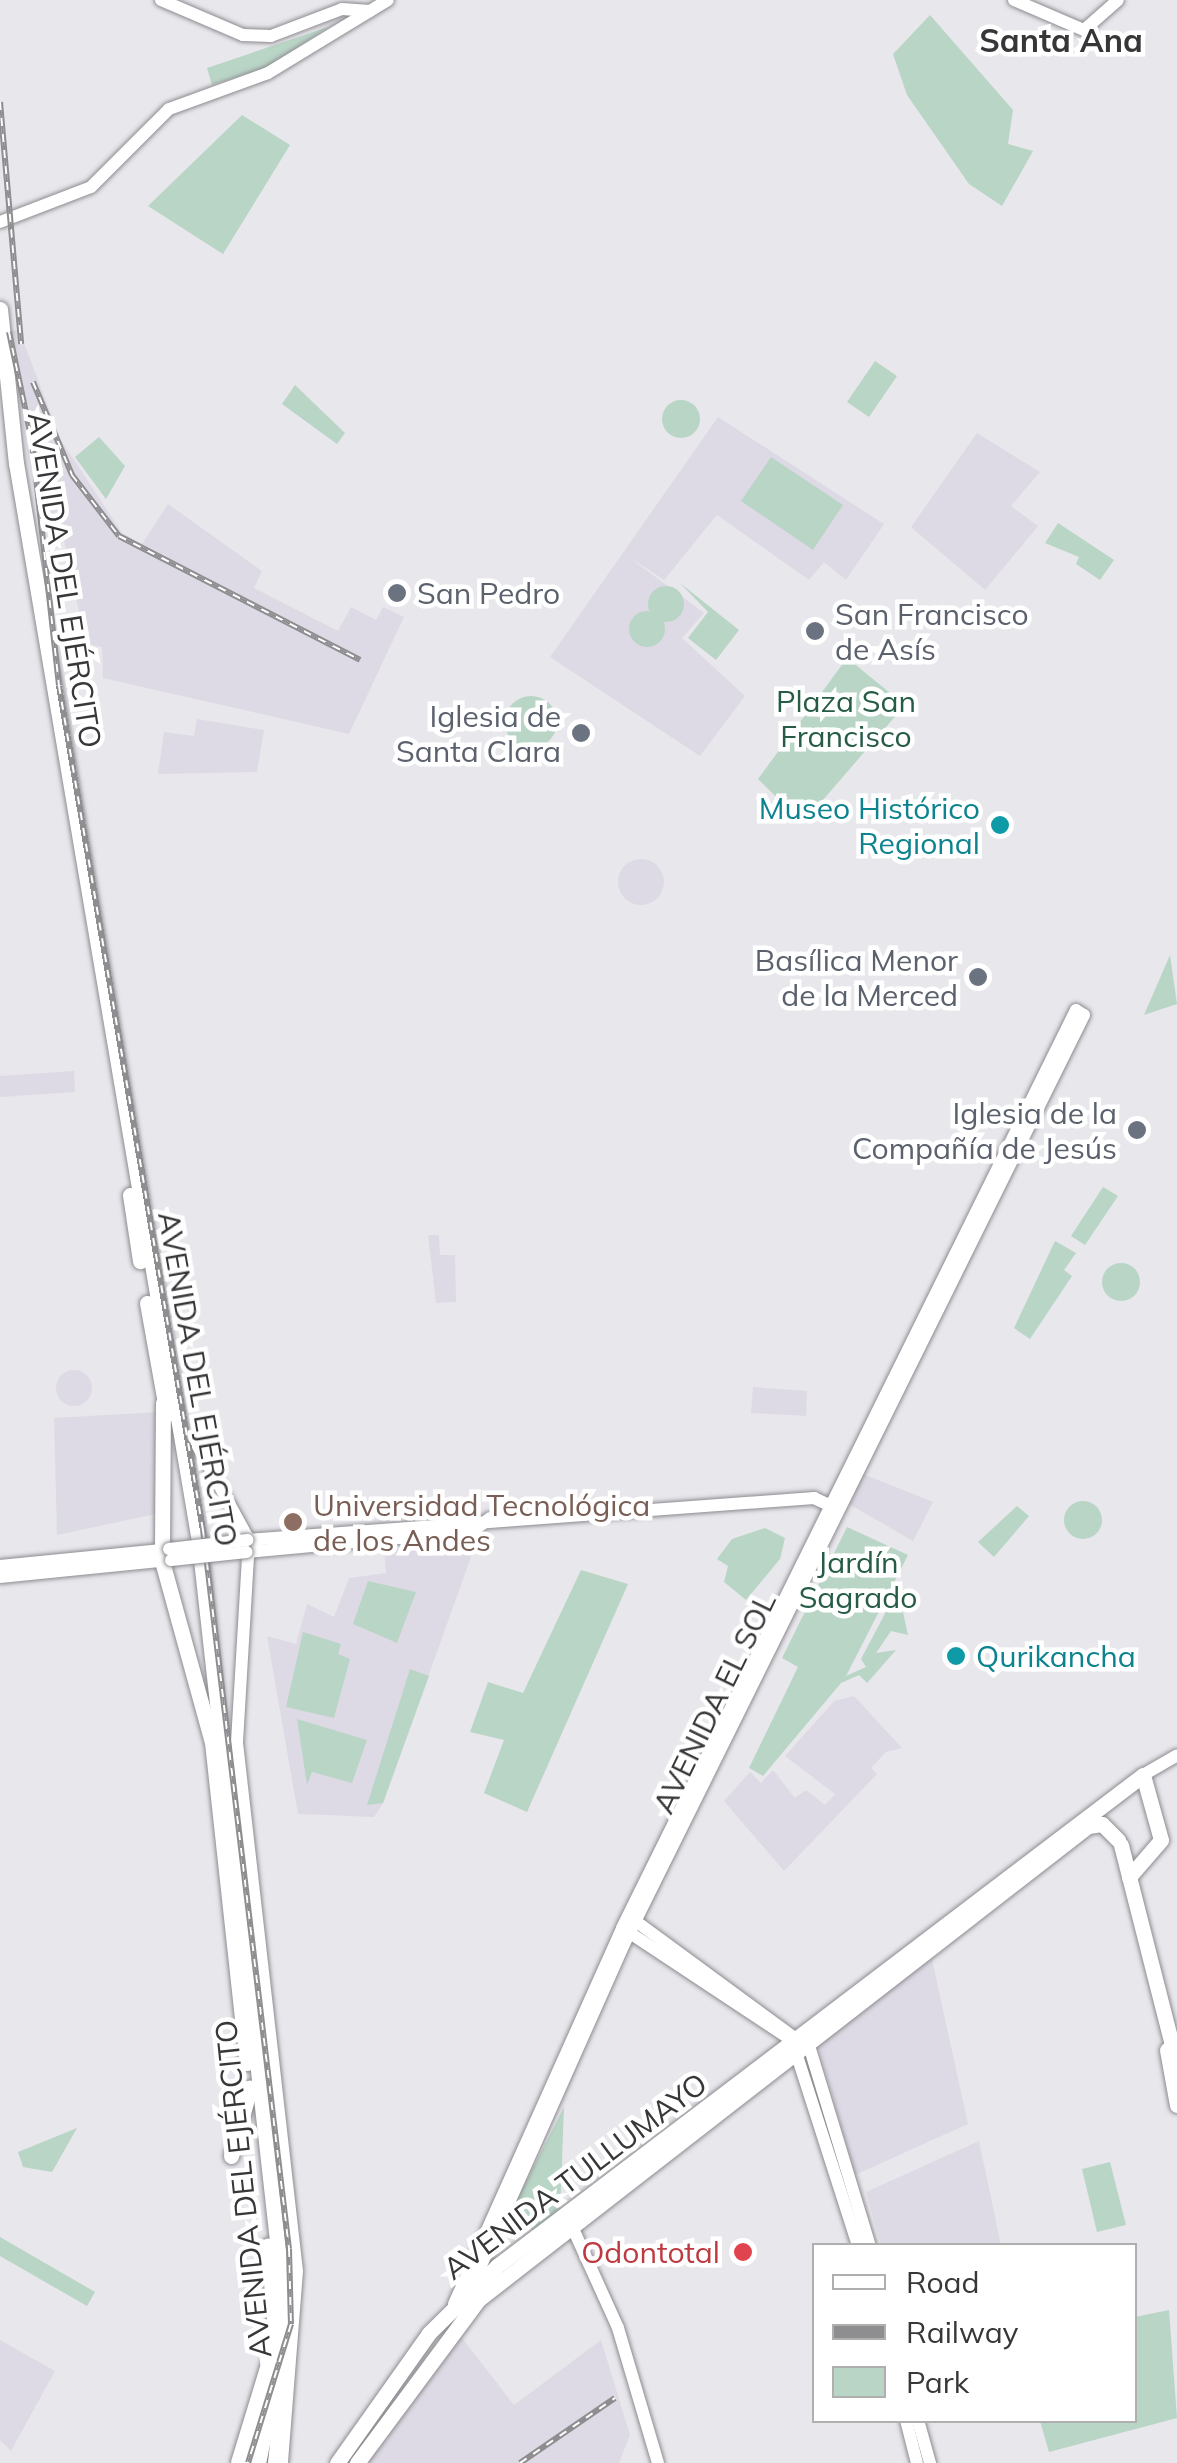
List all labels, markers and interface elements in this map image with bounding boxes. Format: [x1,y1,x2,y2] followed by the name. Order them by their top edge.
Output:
[979,21,1143,59] district label: Santa Ana
[21,410,109,750] street label: AVENIDA DEL EJÉRCITO
[417,575,560,611] place label: San Pedro
[386,582,408,604] marker: San Pedro
[835,596,1029,666] place label: San Francisco de Asís
[804,620,826,642] marker: San Francisco de Asís
[776,683,916,754] park label: Plaza San Francisco
[396,698,561,768] place label: Iglesia de Santa Clara
[570,722,592,744] marker: Iglesia de Santa Clara
[759,790,980,860] place label: Museo Histórico Regional
[989,814,1011,836] marker: Museo Histórico Regional
[755,942,958,1012] place label: Basílica Menor de la Merced
[967,966,989,988] marker: Basílica Menor de la Merced
[852,1095,1117,1166] place label: Iglesia de la Compañía de Jesús
[1126,1119,1148,1141] marker: Iglesia de la Compañía de Jesús
[151,1209,245,1549] street label: AVENIDA DEL EJÉRCITO
[313,1487,650,1558] place label: Universidad Tecnológica de los Andes
[282,1511,304,1533] marker: Universidad Tecnológica de los Andes
[799,1544,917,1614] park label: Jardín Sagrado
[645,1587,783,1819] street label: AVENIDA EL SOL
[976,1638,1136,1674] place label: Qurikancha
[945,1645,967,1667] marker: Qurikancha
[207,2018,279,2360] street label: AVENIDA DEL EJÉRCITO
[436,2065,714,2287] street label: AVENIDA TULLUMAYO
[581,2234,720,2270] place label: Odontotal
[730,2239,756,2265] marker: Odontotal
[812,2243,1137,2423] legend
[906,2263,980,2301] text: Road
[906,2313,1019,2351] text: Railway
[906,2363,969,2401] text: Park

